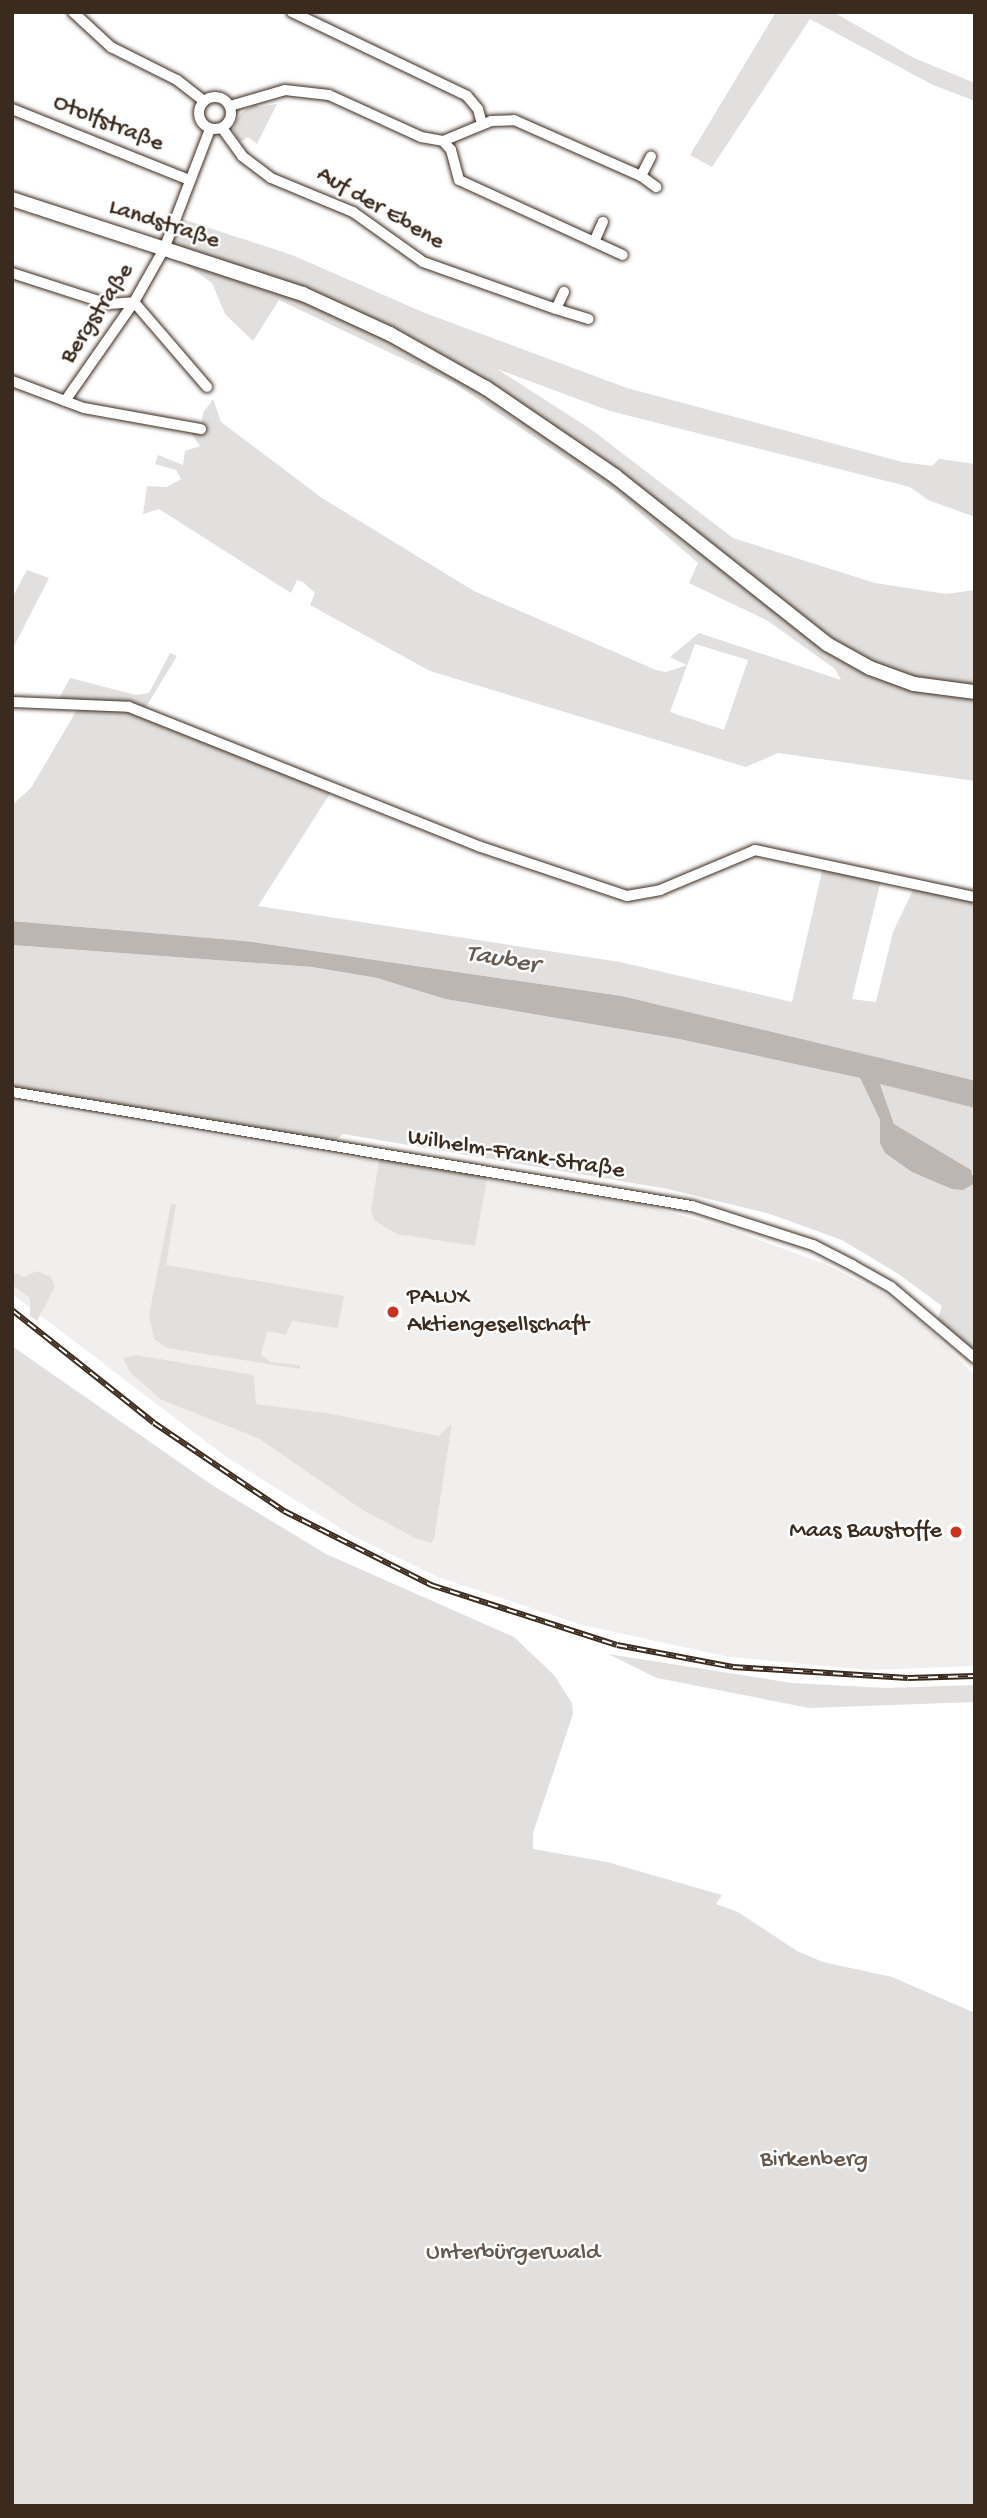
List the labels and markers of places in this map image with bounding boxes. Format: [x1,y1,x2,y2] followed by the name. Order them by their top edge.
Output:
[407,1284,589,1340] place label: PALUX Aktiengesellschaft
[385,1304,401,1320] marker: PALUX Aktiengesellschaft
[789,1518,942,1546] place label: Maas Baustoffe
[948,1524,964,1540] marker: Maas Baustoffe

